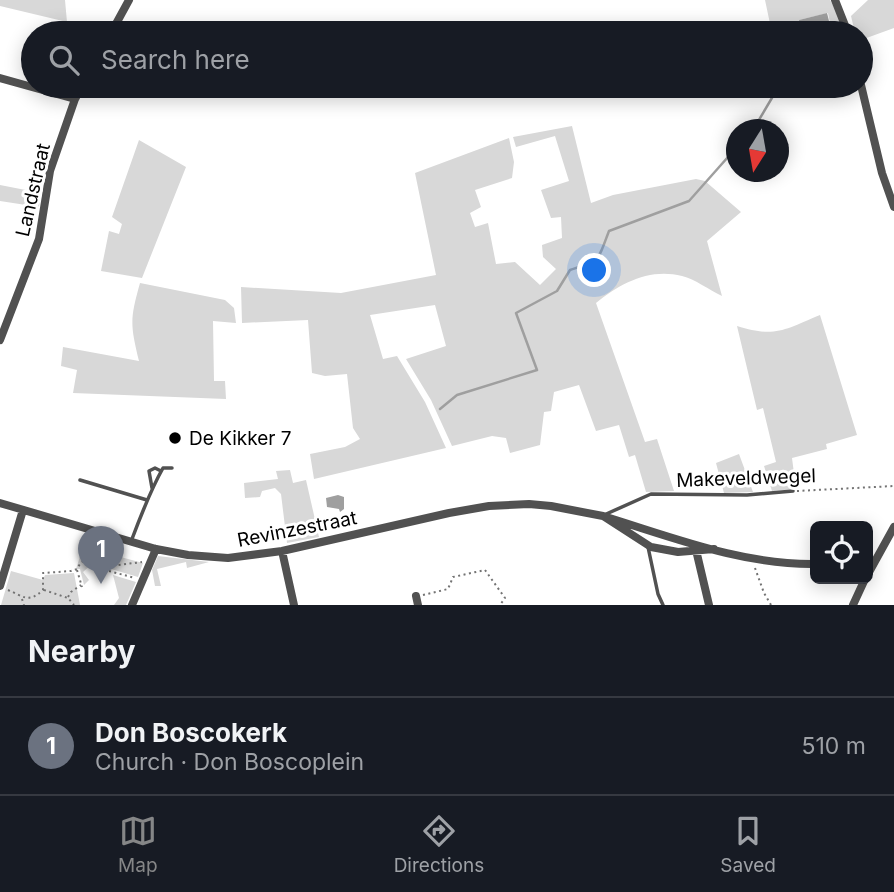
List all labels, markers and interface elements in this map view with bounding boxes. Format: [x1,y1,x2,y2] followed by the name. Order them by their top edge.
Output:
[21,21,873,98] search box
[45,41,83,79] icon: search
[101,44,250,75] text: Search here
[726,119,789,182] north arrow
[11,141,55,239] street label: Landstraat
[577,253,611,287] your location
[189,427,292,450] place label: De Kikker 7
[167,430,183,446] marker: De Kikker 7
[676,464,816,492] street label: Makeveldwegel
[235,506,359,552] street label: Revinzestraat
[810,521,873,584] map controls
[810,521,873,584] button: locate
[78,526,124,584] pin: 1
[28,633,136,669] text: Nearby
[95,717,287,748] text: Don Boscokerk
[46,732,56,760] text: 1
[802,732,866,760] text: 510 m
[95,748,364,776] text: Church · Don Boscoplein
[118,812,158,877] tab: Map
[394,812,484,877] tab: Directions
[720,812,776,877] tab: Saved

